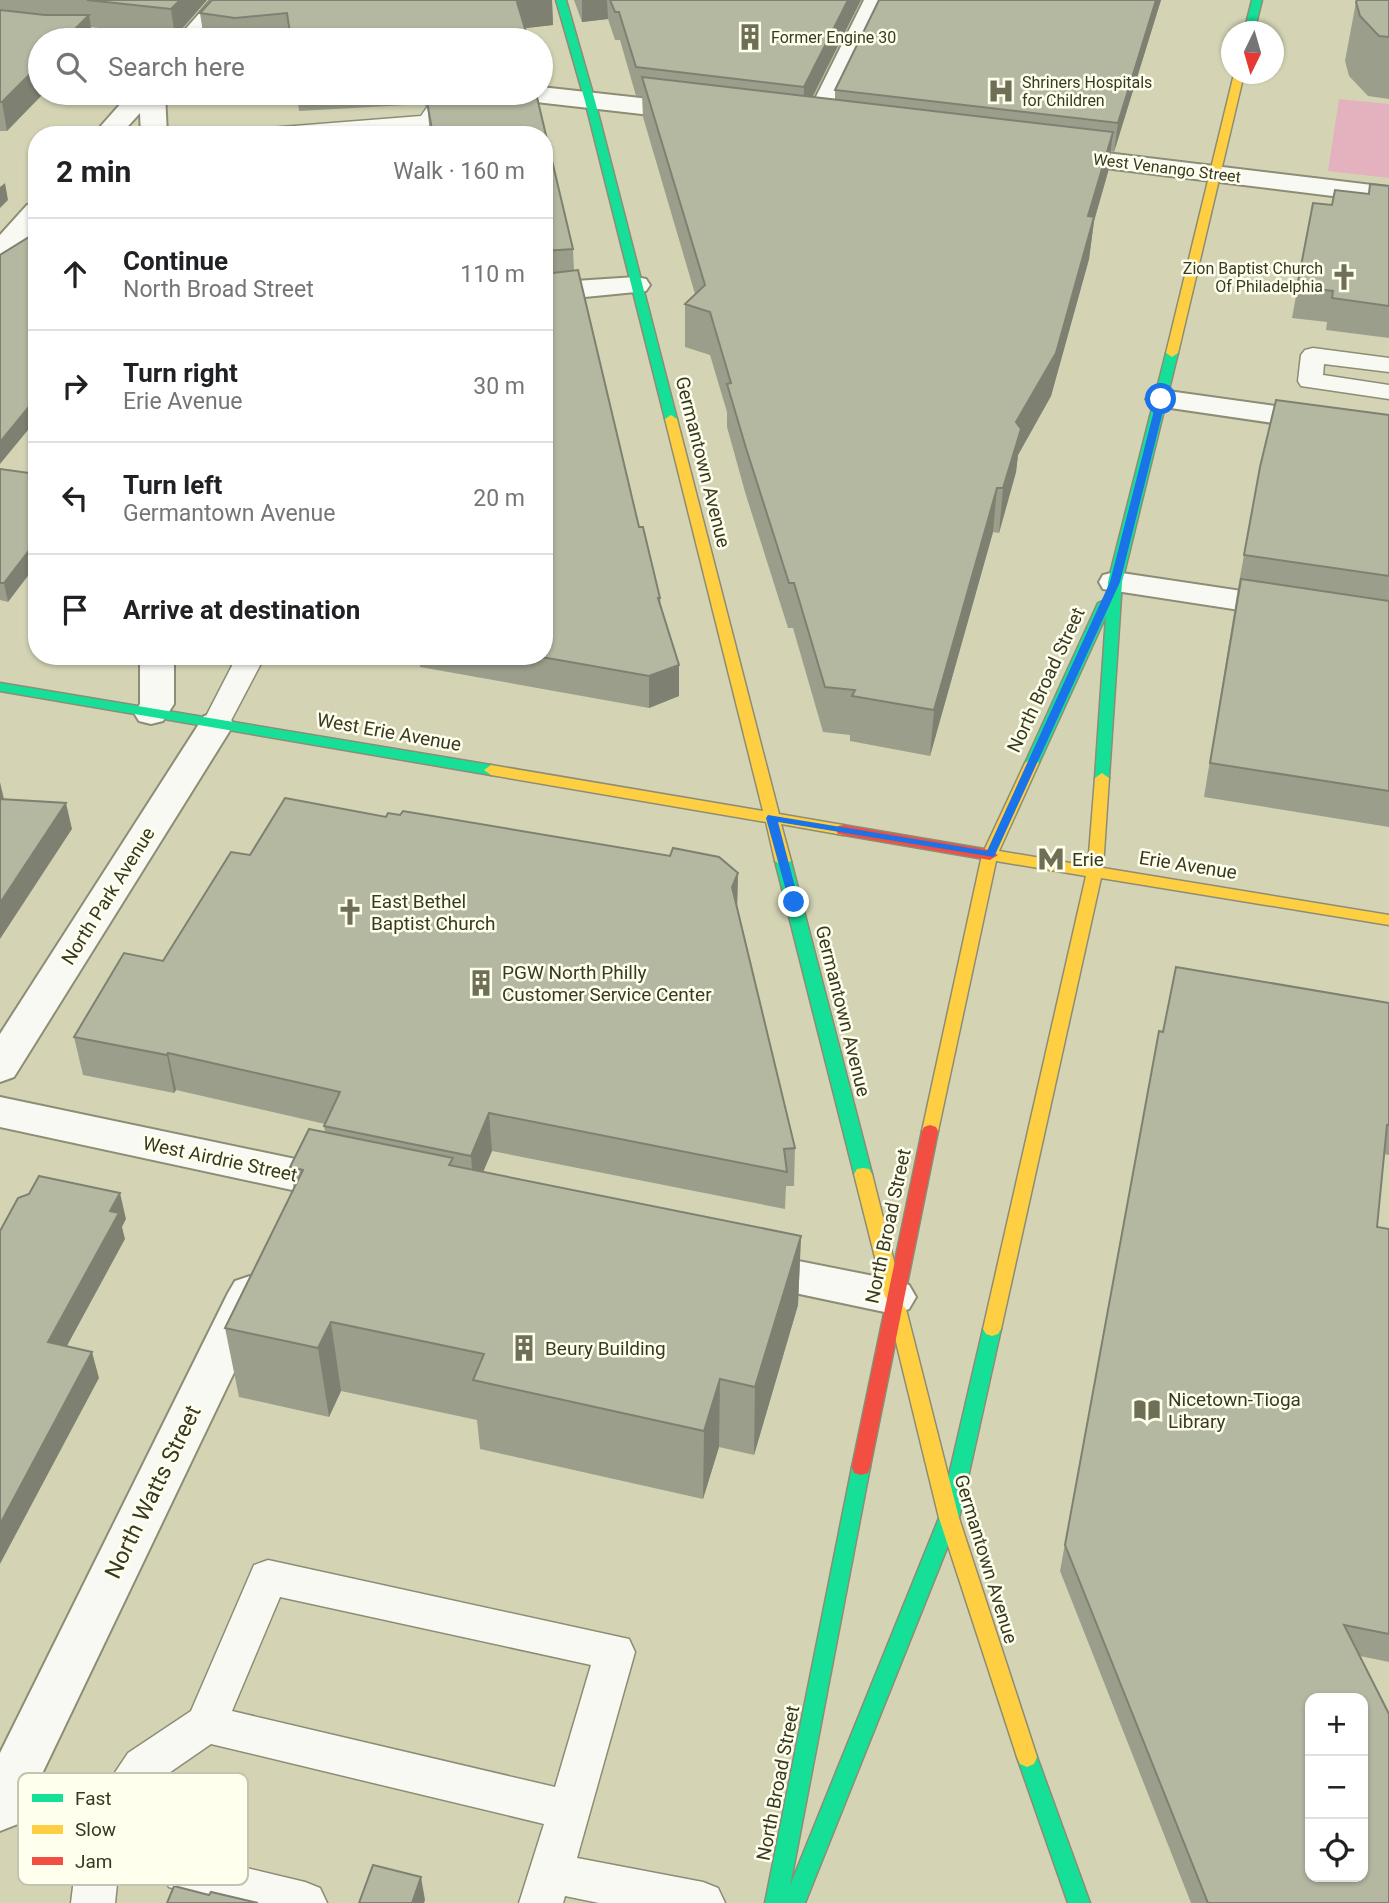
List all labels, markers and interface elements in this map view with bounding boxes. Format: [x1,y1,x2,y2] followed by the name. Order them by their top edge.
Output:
[1221,21,1284,84] north arrow
[735,22,765,52] building icon: Former Engine 30
[28,28,553,105] search box
[771,28,896,47] place label: Former Engine 30
[52,48,90,86] icon: search
[108,52,245,82] text: Search here
[1022,73,1152,110] place label: Shriners Hospitals for Children
[986,76,1016,106] hospital icon: Shriners Hospitals for Children
[1092,149,1242,187] street label: West Venango Street
[56,154,131,189] text: 2 min
[393,158,525,185] text: Walk · 160 m
[123,246,228,276] text: Continue
[56,255,94,293] icon: ahead
[1183,259,1323,296] place label: Zion Baptist Church Of Philadelphia
[460,261,525,288] text: 110 m
[1329,262,1359,292] church icon: Zion Baptist Church Of Philadelphia
[123,276,314,303] text: North Broad Street
[123,358,238,388] text: Turn right
[56,367,94,405] icon: right
[473,373,525,400] text: 30 m
[671,374,735,550] street label: Germantown Avenue
[1145,383,1176,414] route start
[123,388,243,415] text: Erie Avenue
[123,470,222,500] text: Turn left
[56,479,94,517] icon: left
[473,485,525,512] text: 20 m
[123,500,335,527] text: Germantown Avenue
[56,591,94,629] icon: arrive
[123,595,360,625] text: Arrive at destination
[1002,604,1090,756] street label: North Broad Street
[315,708,463,756] street label: West Erie Avenue
[56,823,160,969] street label: North Park Avenue
[1036,844,1066,874] metro station icon: Erie
[1137,846,1239,884] street label: Erie Avenue
[1072,848,1104,871] place label: Erie
[778,886,809,917] route end
[371,890,495,935] place label: East Bethel Baptist Church
[335,897,365,927] church icon: East Bethel Baptist Church
[811,923,875,1099] street label: Germantown Avenue
[502,961,712,1006] place label: PGW North Philly Customer Service Center
[466,968,496,998] building icon: PGW North Philly Customer Service Center
[141,1131,299,1187] street label: West Airdrie Street
[860,1147,916,1305] street label: North Broad Street
[509,1333,539,1363] building icon: Beury Building
[545,1337,666,1360] place label: Beury Building
[1168,1388,1301,1433] place label: Nicetown-Tioga Library
[1132,1395,1162,1425] library icon: Nicetown-Tioga Library
[99,1401,207,1583] street label: North Watts Street
[949,1472,1023,1646] street label: Germantown Avenue
[1305,1693,1368,1882] map controls
[1305,1693,1368,1756] button: +
[752,1703,804,1863] street label: North Broad Street
[1305,1756,1368,1819] button: −
[18,1773,248,1885] legend
[75,1787,112,1810] text: Fast
[75,1818,116,1841] text: Slow
[1305,1819,1368,1882] button: locate
[75,1850,112,1873] text: Jam

